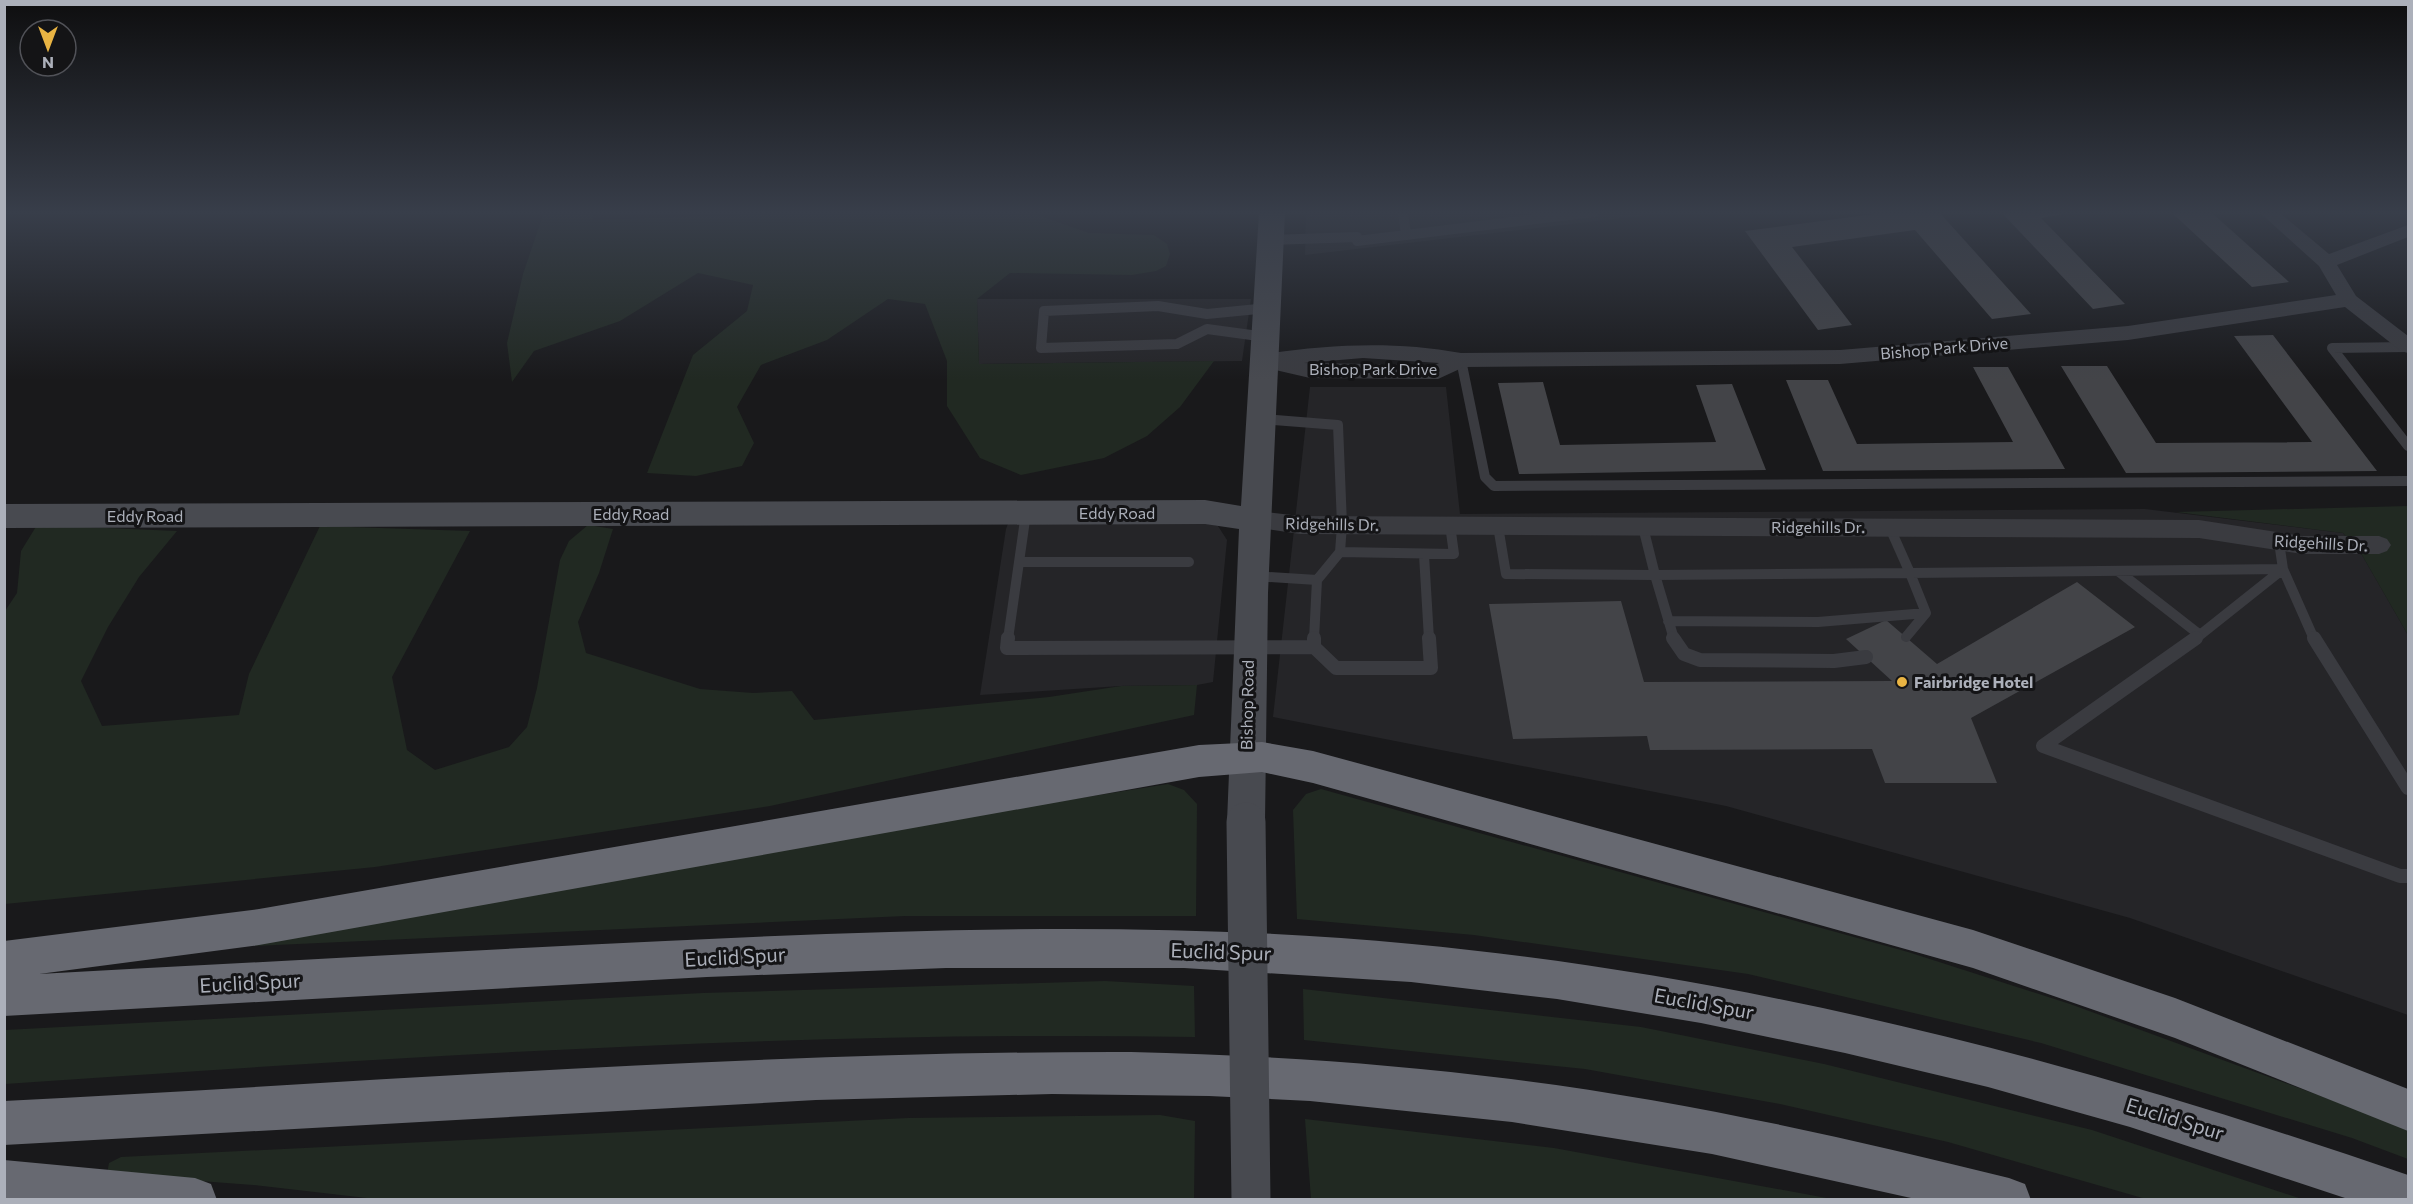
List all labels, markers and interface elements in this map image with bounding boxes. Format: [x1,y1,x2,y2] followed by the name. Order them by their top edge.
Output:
[18,18,78,78] north arrow
[42,54,54,73] text: N
[1879,332,2009,363] street label: Bishop Park Drive
[1309,359,1437,378] street label: Bishop Park Drive
[1079,503,1155,522] street label: Eddy Road
[593,504,669,523] street label: Eddy Road
[107,506,183,525] street label: Eddy Road
[1285,513,1379,534] street label: Ridgehills Dr.
[1771,517,1865,536] street label: Ridgehills Dr.
[2274,531,2368,554] street label: Ridgehills Dr.
[1236,660,1257,750] street label: Bishop Road
[1914,672,2033,691] place label: Fairbridge Hotel
[1895,675,1909,689] marker: Fairbridge Hotel
[1170,937,1272,965] street label: Euclid Spur
[684,941,786,971] street label: Euclid Spur
[199,967,301,997] street label: Euclid Spur
[1652,982,1756,1024] street label: Euclid Spur
[2123,1092,2227,1144] street label: Euclid Spur

